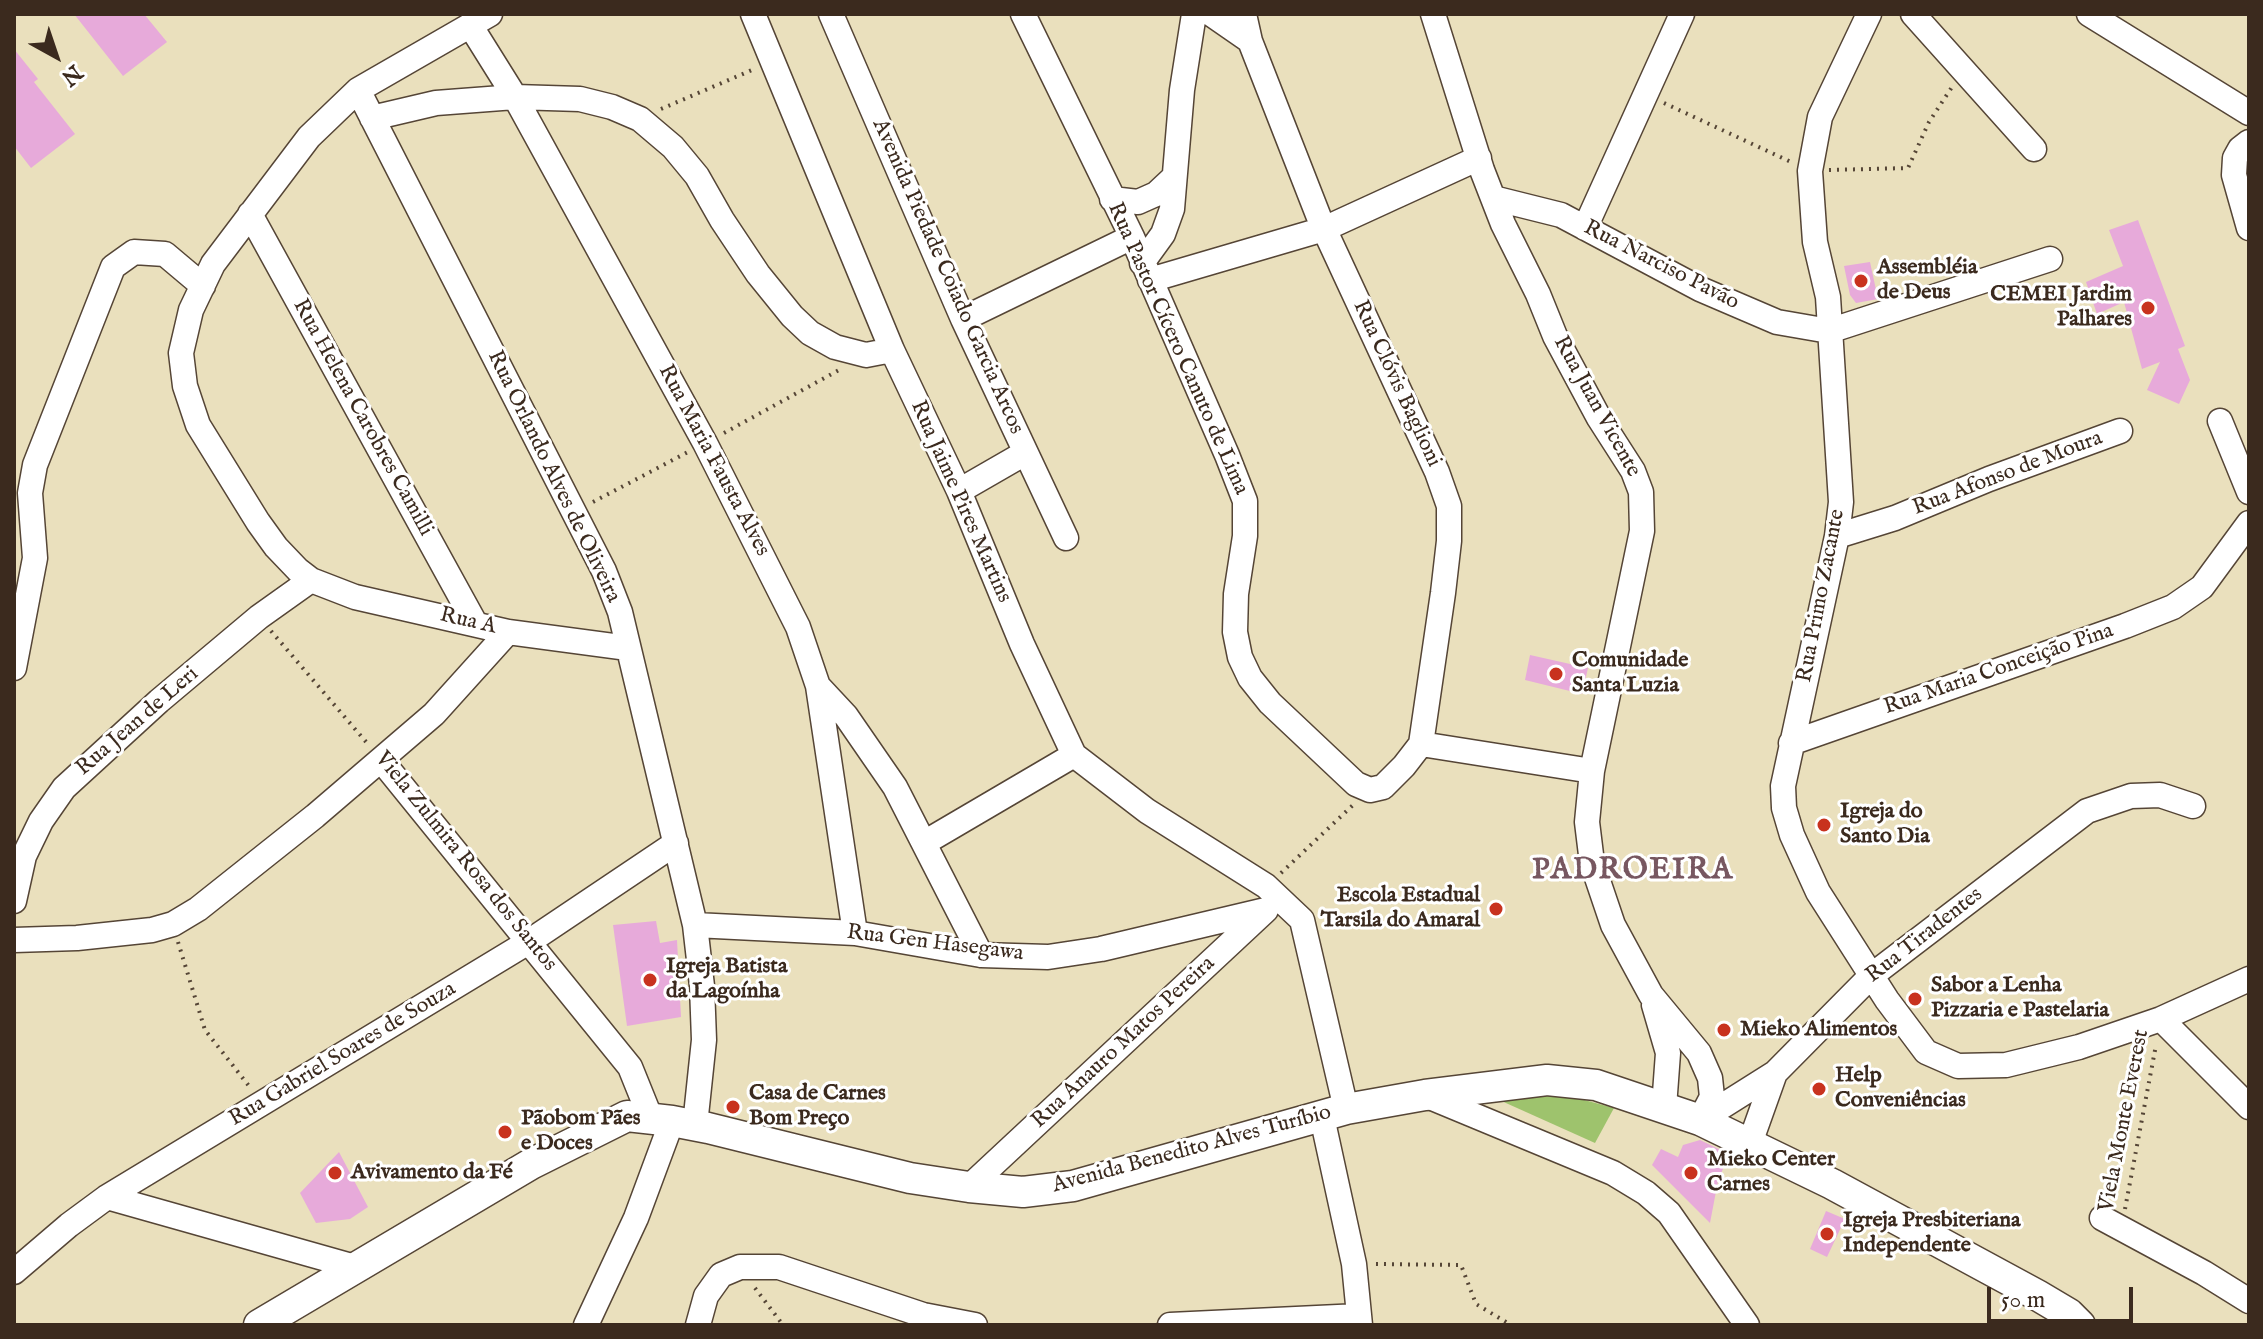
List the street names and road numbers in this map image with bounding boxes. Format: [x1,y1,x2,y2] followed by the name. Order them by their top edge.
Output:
[865,115,1029,439] street label: Avenida Piedade Coiado Garcia Arcos
[1100,199,1254,499] street label: Rua Pastor Cícero Canuto de Lima
[1579,215,1743,317] street label: Rua Narciso Pavão
[286,295,438,541] street label: Rua Helena Carobres Camilli
[1346,296,1446,472] street label: Rua Clóvis Baglioni
[1546,332,1646,482] street label: Rua Juan Vicente
[480,347,626,607] street label: Rua Orlando Alves de Oliveira
[651,361,775,561] street label: Rua Maria Fausta Alves
[904,397,1016,607] street label: Rua Jaime Pires Martins
[1910,426,2106,522] street label: Rua Afonso de Moura
[1792,507,1852,685] street label: Rua Primo Zacante
[437,603,499,641] street label: Rua A
[1881,618,2117,722] street label: Rua Maria Conceição Pina
[71,662,205,782] street label: Rua Jean de Leri
[368,747,562,977] street label: Viela Zulmira Rosa dos Santos
[1861,882,1989,990] street label: Rua Tiradentes
[845,920,1025,968] street label: Rua Gen Hasegawa
[1027,951,1221,1135] street label: Rua Anauro Matos Pereira
[225,977,461,1133] street label: Rua Gabriel Soares de Souza
[2094,1028,2156,1214] street label: Viela Monte Everest
[1050,1100,1334,1200] street label: Avenida Benedito Alves Turíbio

